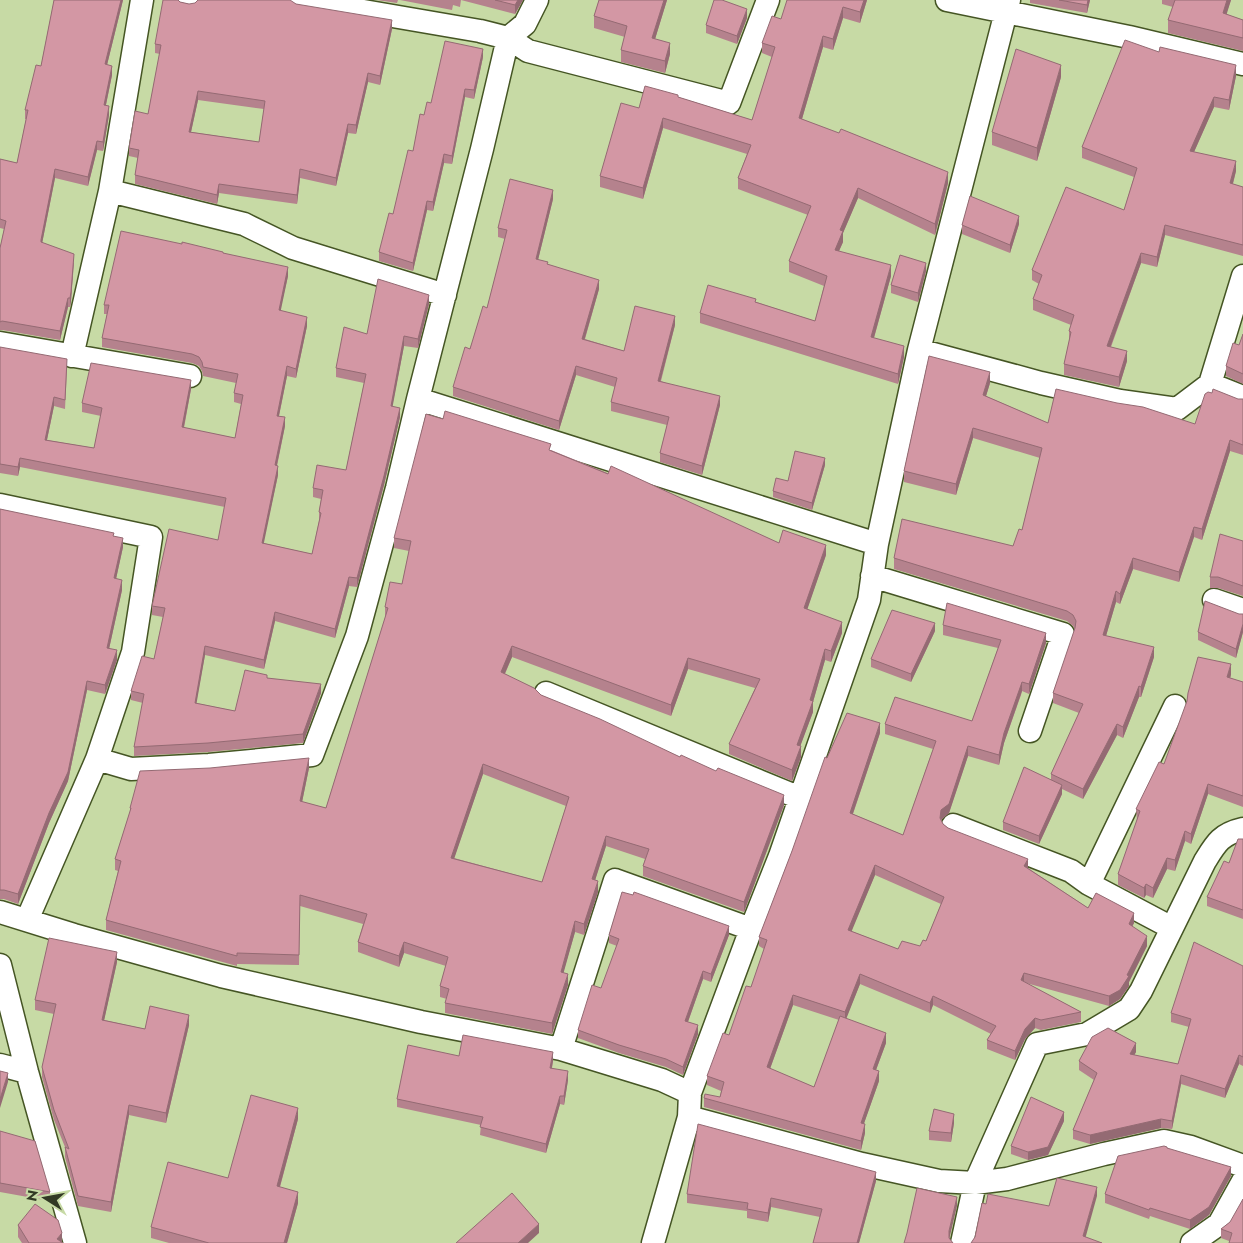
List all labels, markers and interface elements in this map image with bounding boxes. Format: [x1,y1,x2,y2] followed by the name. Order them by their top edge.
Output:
[20,1173,70,1223] north arrow
[21,1188,43,1203] text: N

